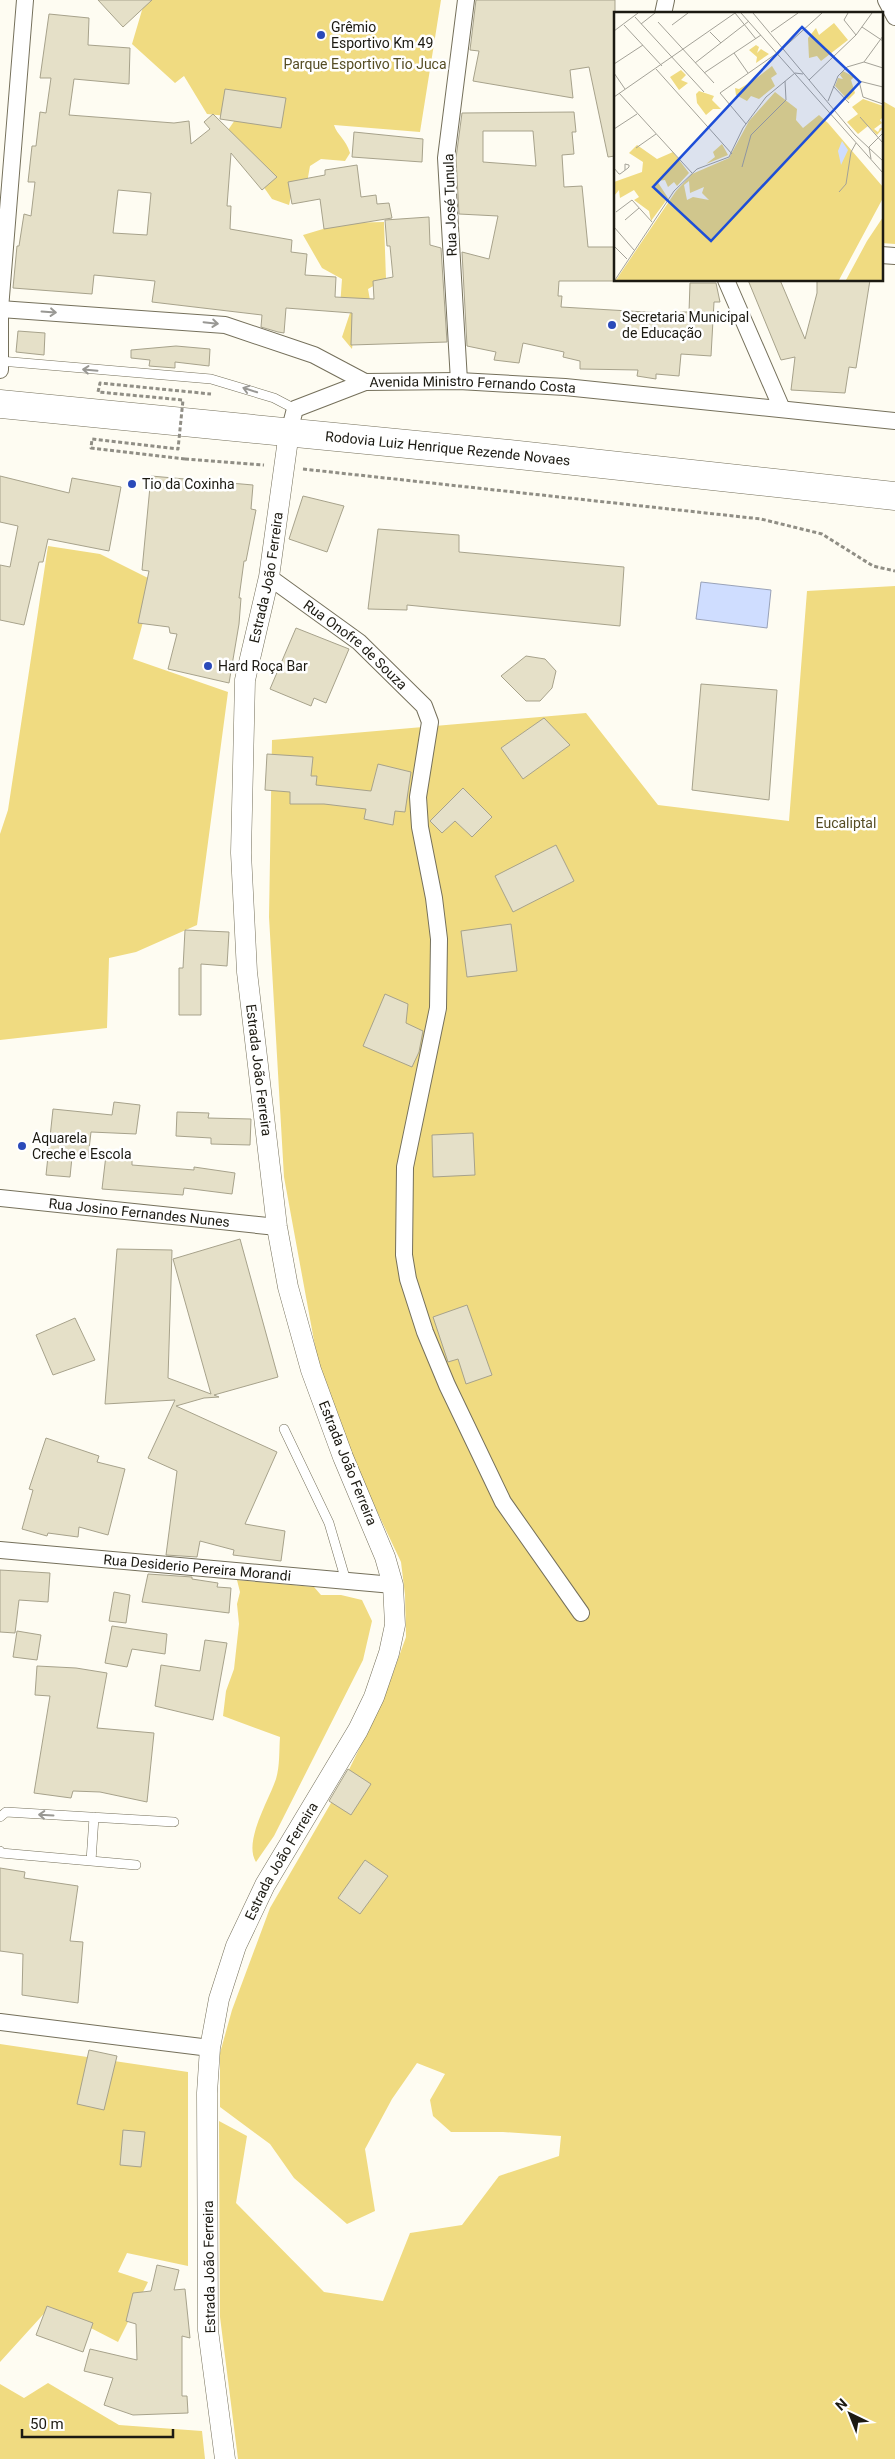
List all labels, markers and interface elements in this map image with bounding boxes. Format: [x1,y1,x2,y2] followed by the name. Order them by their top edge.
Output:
[614,12,882,281] inset map
[331,19,433,51] place label: Grêmio Esportivo Km 49
[315,29,327,41] marker: Grêmio Esportivo Km 49
[283,56,447,72] park label: Parque Esportivo Tio Juca
[440,153,460,257] street label: Rua José Tunula
[40,307,56,316] one-way arrow
[622,309,749,341] place label: Secretaria Municipal de Educação
[202,318,218,328] one-way arrow
[606,319,618,331] marker: Secretaria Municipal de Educação
[82,365,98,375] one-way arrow
[369,373,577,396] street label: Avenida Ministro Fernando Costa
[242,385,258,395] one-way arrow
[325,428,571,469] street label: Rodovia Luiz Henrique Rezende Novaes
[142,476,235,492] place label: Tio da Coxinha
[126,478,138,490] marker: Tio da Coxinha
[246,511,286,645] street label: Estrada João Ferreira
[301,597,410,693] street label: Rua Onofre de Souza
[218,658,308,674] place label: Hard Roça Bar
[202,660,214,672] marker: Hard Roça Bar
[816,815,876,831] park label: Eucaliptal
[243,1003,275,1137] street label: Estrada João Ferreira
[32,1130,132,1162] place label: Aquarela Creche e Escola
[16,1140,28,1152] marker: Aquarela Creche e Escola
[48,1195,231,1230] street label: Rua Josino Fernandes Nunes
[316,1398,380,1528] street label: Estrada João Ferreira
[103,1551,292,1584] street label: Rua Desiderio Pereira Morandi
[242,1799,321,1923] street label: Estrada João Ferreira
[39,1810,55,1819] one-way arrow
[200,2200,218,2334] street label: Estrada João Ferreira
[825,2389,875,2439] north arrow
[832,2395,850,2414] text: N
[22,2406,174,2438] scale bar
[30,2415,64,2433] text: 50 m

